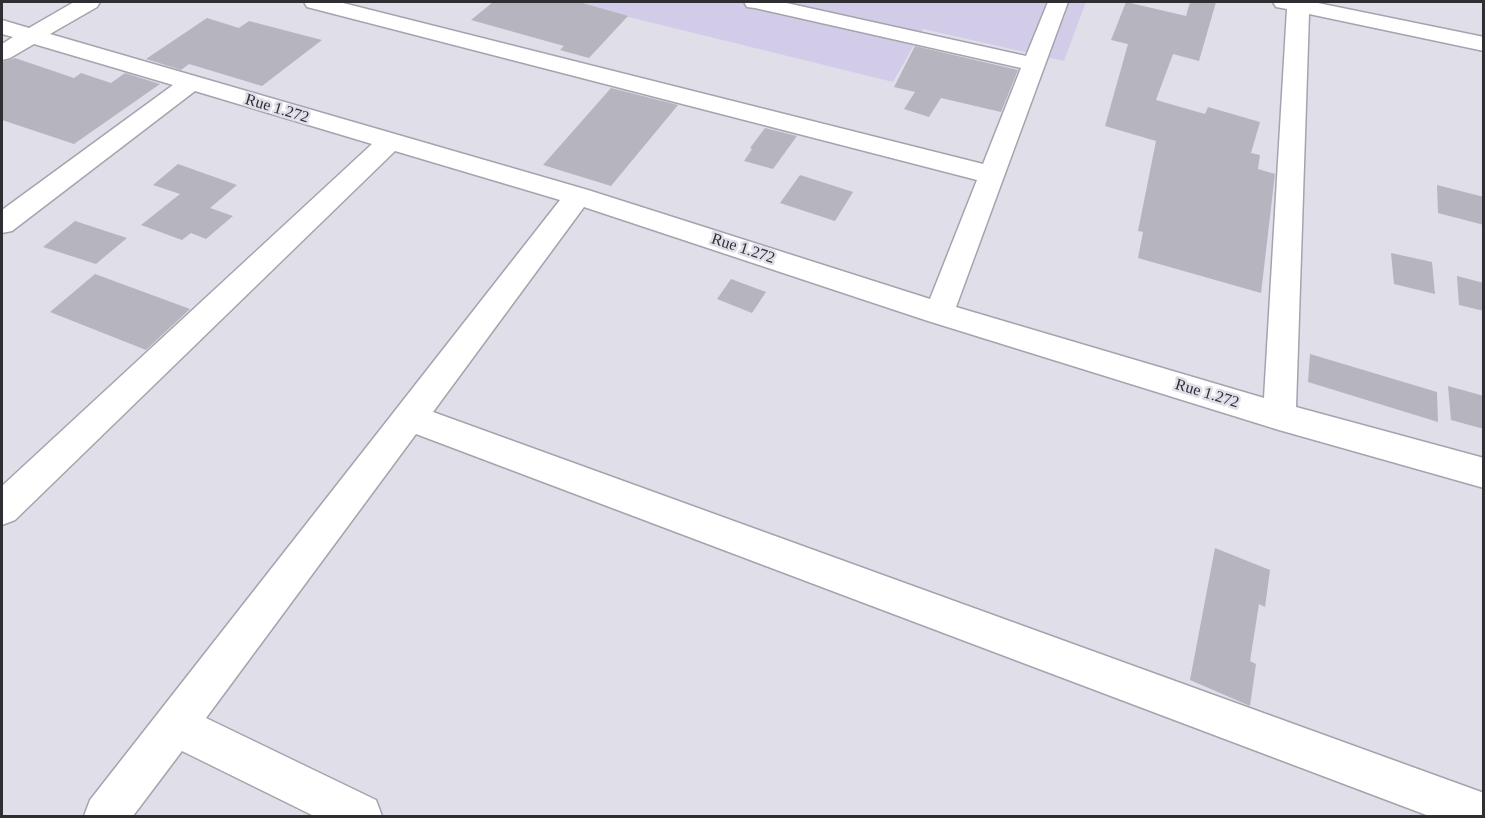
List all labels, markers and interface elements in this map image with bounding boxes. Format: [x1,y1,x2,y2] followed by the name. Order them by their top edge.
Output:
[243,90,311,128] street label: Rue 1.272
[709,230,777,268] street label: Rue 1.272
[1173,375,1241,413] street label: Rue 1.272

